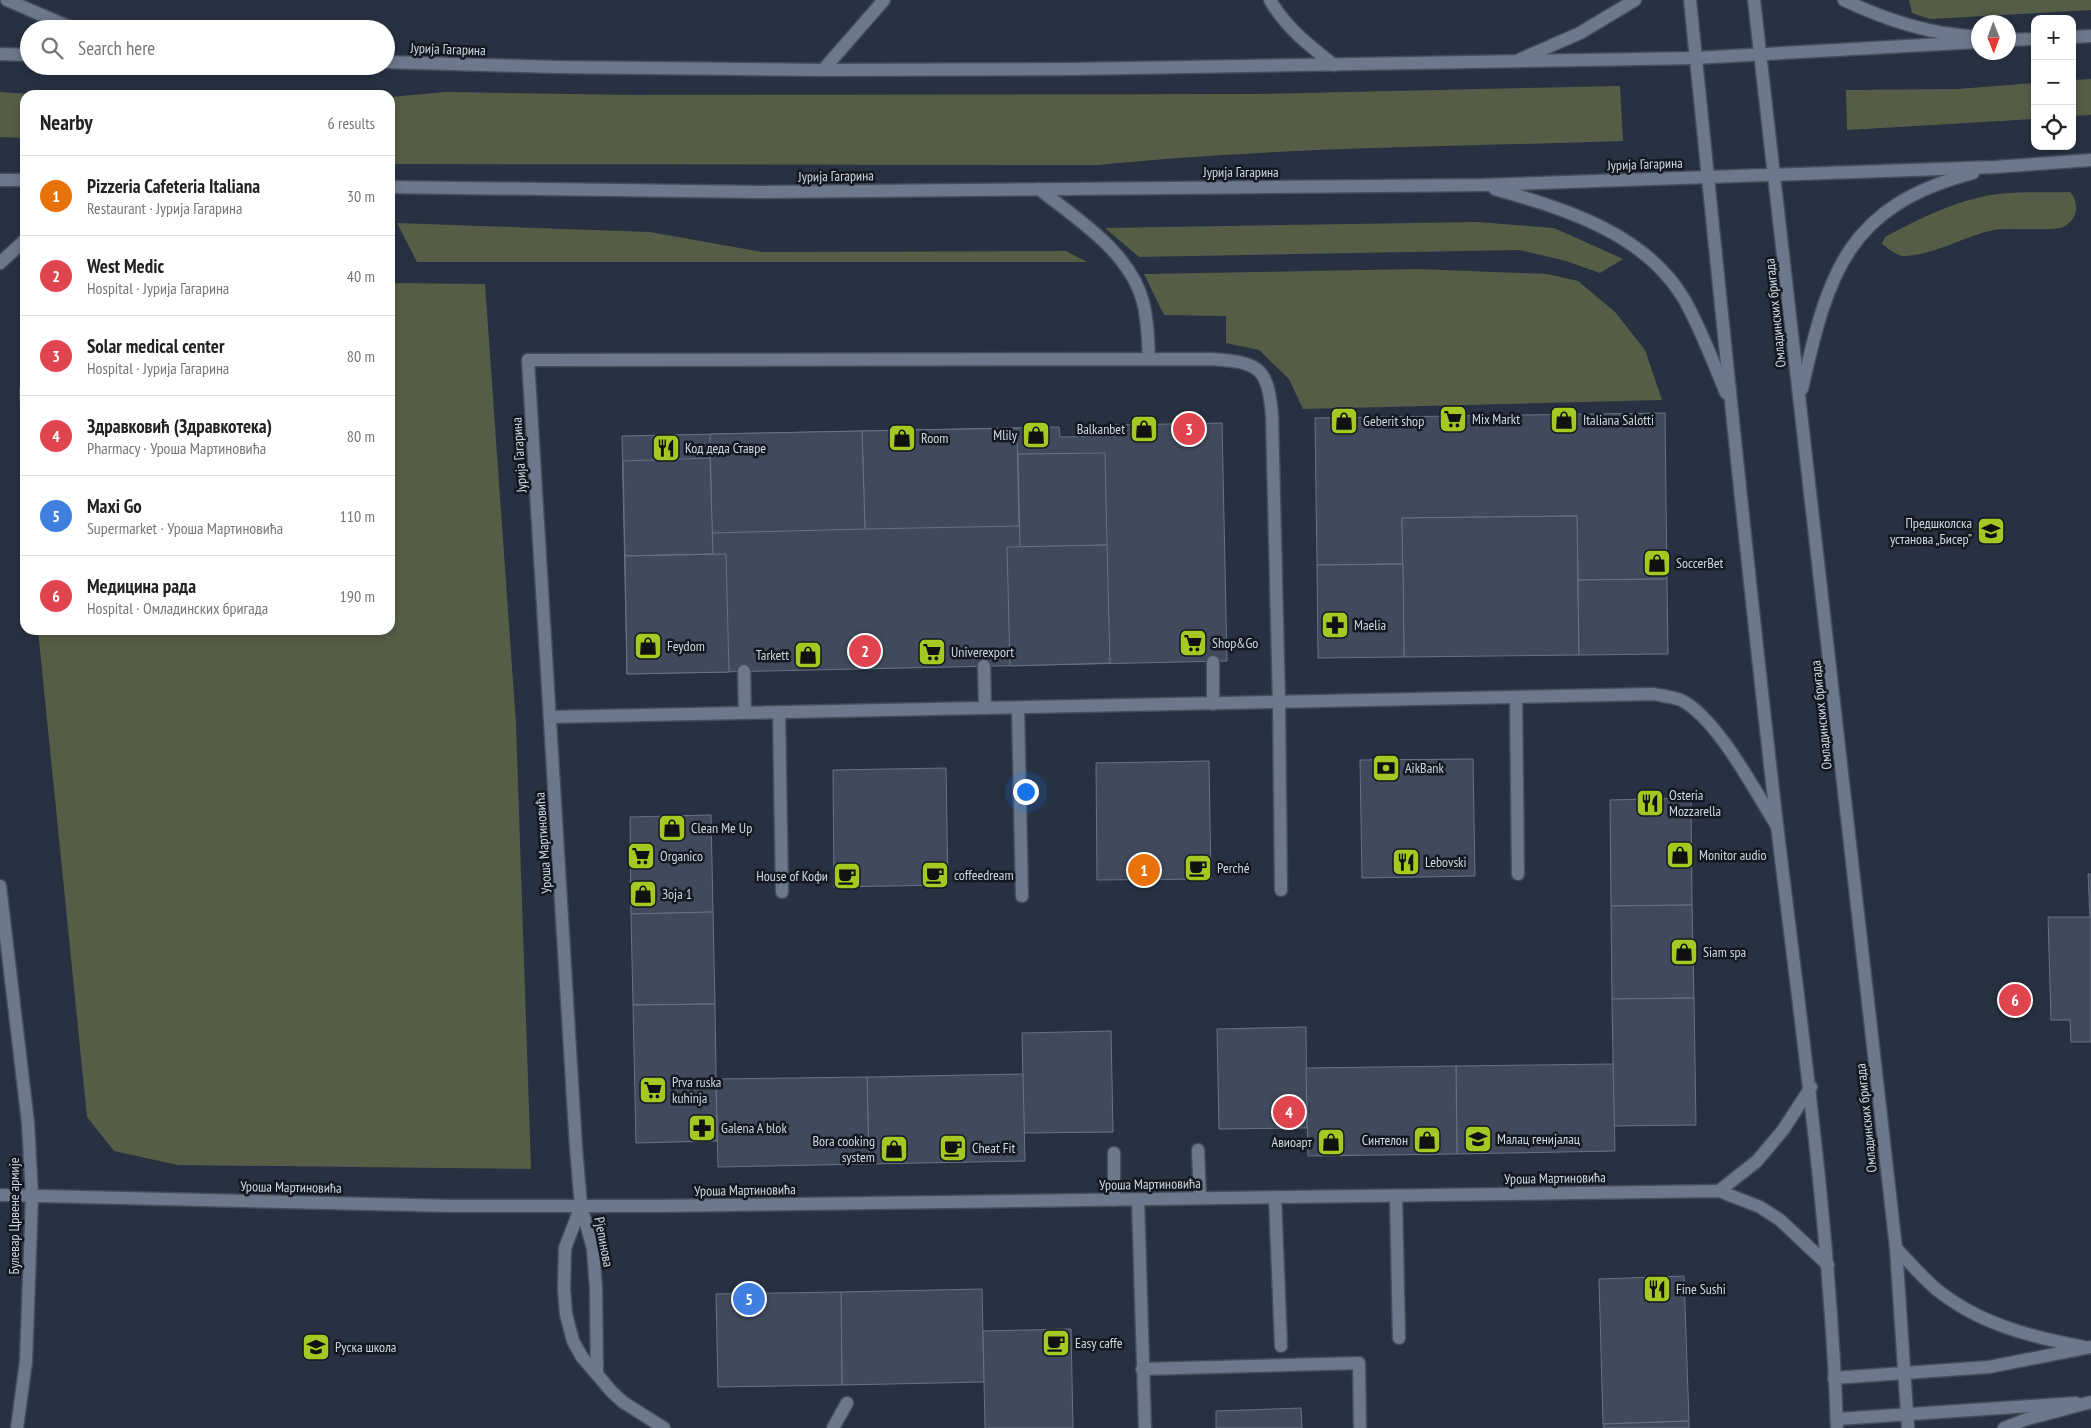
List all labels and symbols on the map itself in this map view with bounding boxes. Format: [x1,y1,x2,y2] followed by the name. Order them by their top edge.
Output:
[1971,15,2016,60] north arrow
[409,39,486,59] street label: Јурија Гагарина
[1606,154,1683,174] street label: Јурија Гагарина
[1202,163,1279,181] street label: Јурија Гагарина
[797,166,874,186] street label: Јурија Гагарина
[1760,258,1790,368] street label: Омладинских бригада
[1438,404,1468,434] supermarket icon: Mix Markt
[1549,405,1579,435] shop icon: Italiana Salotti
[1329,406,1359,436] shop icon: Geberit shop
[1173,410,1205,448] pin: 3
[1472,410,1520,428] place label: Mix Markt
[1583,411,1654,429] place label: Italiana Salotti
[1363,412,1424,430] place label: Geberit shop
[1129,414,1159,444] shop icon: Balkanbet
[507,417,531,494] street label: Јурија Гагарина
[1021,420,1051,450] shop icon: Mlily
[1077,420,1125,438] place label: Balkanbet
[887,423,917,453] shop icon: Room
[993,426,1018,444] place label: Mlily
[921,429,948,447] place label: Room
[651,433,681,463] restaurant icon: Код деда Ставре
[685,439,766,457] place label: Код деда Ставре
[1890,514,1972,548] place label: Предшколска установа „Бисер”
[1976,516,2006,546] school or university icon: Предшколска установа „Бисер”
[1642,548,1672,578] shop icon: SoccerBet
[1676,554,1724,572] place label: SoccerBet
[1320,610,1350,640] pharmacy icon: Maelia
[1354,616,1386,634] place label: Maelia
[1178,628,1208,658] supermarket icon: Shop&Go
[633,631,663,661] shop icon: Feydom
[849,632,881,670] pin: 2
[1212,634,1258,652] place label: Shop&Go
[667,637,705,655] place label: Feydom
[917,637,947,667] supermarket icon: Univerexport
[793,640,823,670] shop icon: Tarkett
[951,643,1014,661] place label: Univerexport
[756,646,789,664] place label: Tarkett
[1806,660,1836,770] street label: Омладинских бригада
[1371,753,1401,783] bank icon: AikBank
[1405,759,1444,777] place label: AikBank
[1013,779,1039,805] your location
[1669,786,1721,820] place label: Osteria Mozzarella
[1635,788,1665,818] restaurant icon: Osteria Mozzarella
[530,792,556,894] street label: Уроша Мартиновића
[657,813,687,843] shop icon: Clean Me Up
[691,819,752,837] place label: Clean Me Up
[1665,840,1695,870] shop icon: Monitor audio
[626,841,656,871] supermarket icon: Organico
[1699,846,1767,864] place label: Monitor audio
[660,847,703,865] place label: Organico
[1391,847,1421,877] restaurant icon: Lebovski
[1128,851,1160,889] pin: 1
[1183,853,1213,883] cafe icon: Perché
[1425,853,1467,871] place label: Lebovski
[1217,859,1250,877] place label: Perché
[920,860,950,890] cafe icon: coffeedream
[832,861,862,891] cafe icon: House of Кофи
[954,866,1014,884] place label: coffeedream
[756,867,828,885] place label: House of Кофи
[628,879,658,909] shop icon: Зоја 1
[662,885,692,903] place label: Зоја 1
[1669,937,1699,967] shop icon: Siam spa
[1703,943,1746,961] place label: Siam spa
[1999,981,2031,1019] pin: 6
[1851,1063,1881,1173] street label: Омладинских бригада
[672,1073,721,1107] place label: Prva ruska kuhinja
[638,1075,668,1105] supermarket icon: Prva ruska kuhinja
[1273,1093,1305,1131] pin: 4
[687,1113,717,1143] pharmacy icon: Galena A blok
[721,1119,787,1137] place label: Galena A blok
[1463,1124,1493,1154] school or university icon: Малац генијалац
[1412,1125,1442,1155] shop icon: Синтелон
[1316,1127,1346,1157] shop icon: Авиоарт
[1497,1130,1580,1148] place label: Малац генијалац
[1362,1131,1408,1149] place label: Синтелон
[812,1132,875,1166] place label: Bora cooking system
[938,1133,968,1163] cafe icon: Cheat Fit
[1272,1133,1313,1151] place label: Авиоарт
[879,1134,909,1164] shop icon: Bora cooking system
[972,1139,1016,1157] place label: Cheat Fit
[5,1157,23,1275] street label: Булевар Црвене армије
[1504,1168,1606,1188] street label: Уроша Мартиновића
[1099,1174,1201,1194] street label: Уроша Мартиновића
[240,1177,342,1197] street label: Уроша Мартиновића
[694,1180,796,1200] street label: Уроша Мартиновића
[590,1215,618,1269] street label: Рјепинова
[1642,1274,1672,1304] restaurant icon: Fine Sushi
[733,1280,765,1318] pin: 5
[1676,1280,1726,1298] place label: Fine Sushi
[1041,1328,1071,1358] cafe icon: Easy caffe
[301,1332,331,1362] school or university icon: Руска школа
[1075,1334,1123,1352] place label: Easy caffe
[335,1338,396,1356] place label: Руска школа

